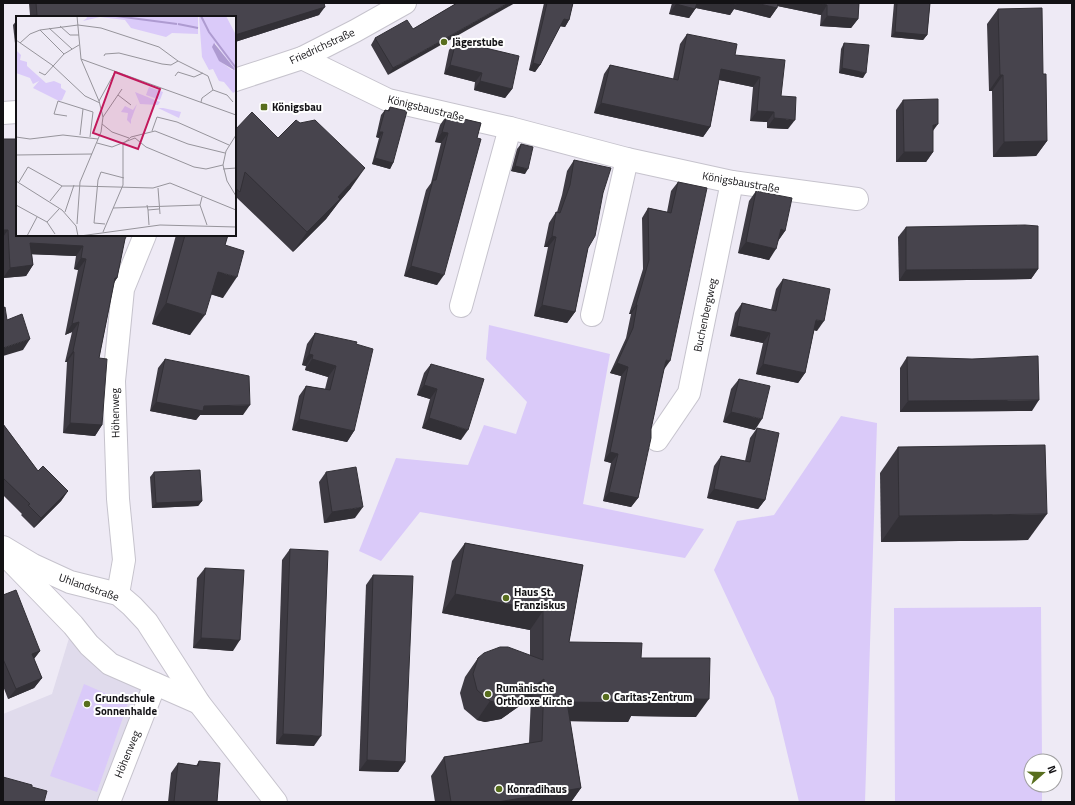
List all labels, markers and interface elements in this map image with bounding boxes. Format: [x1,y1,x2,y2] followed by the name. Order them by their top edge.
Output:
[16,16,236,236] inset map
[287,24,358,68] street label: Friedrichstraße
[452,34,504,50] place label: Jägerstube
[439,37,449,47] marker: Jägerstube
[386,91,466,125] street label: Königsbaustraße
[272,99,322,115] place label: Königsbau
[259,102,269,112] marker: Königsbau
[701,167,781,197] street label: Königsbaustraße
[689,276,721,353] street label: Buchenbergweg
[107,388,123,438] street label: Höhenweg
[57,569,122,605] street label: Uhlandstraße
[514,584,565,613] place label: Haus St. Franziskus
[501,593,511,603] marker: Haus St. Franziskus
[496,680,573,709] place label: Rumänische Orthdoxe Kirche
[483,689,493,699] marker: Rumänische Orthdoxe Kirche
[614,689,692,705] place label: Caritas-Zentrum
[95,690,157,719] place label: Grundschule Sonnenhalde
[601,692,611,702] marker: Caritas-Zentrum
[82,699,92,709] marker: Grundschule Sonnenhalde
[110,727,144,780] street label: Höhenweg
[1023,753,1063,793] north arrow
[1044,763,1061,776] text: N
[507,781,567,797] place label: Konradihaus
[494,784,504,794] marker: Konradihaus

